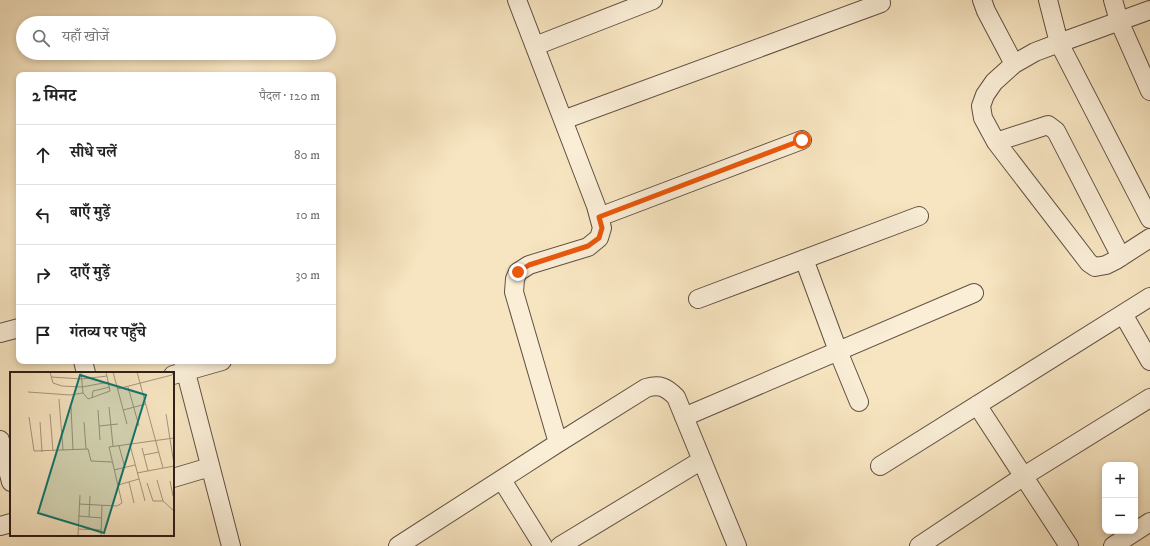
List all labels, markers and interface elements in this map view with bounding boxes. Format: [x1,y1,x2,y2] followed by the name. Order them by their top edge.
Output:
[16,16,336,60] search box
[30,27,52,49] icon: search
[62,27,109,46] text: यहाँ खोजें
[32,85,76,107] text: 2 मिनट
[259,88,320,104] text: पैदल · 120 m
[793,131,811,149] route start
[70,143,117,162] text: सीधे चलें
[32,144,54,166] icon: ahead
[294,147,320,163] text: 80 m
[70,203,110,222] text: बाएँ मुड़ें
[32,204,54,226] icon: left
[296,207,320,223] text: 10 m
[70,263,110,282] text: दाएँ मुड़ें
[509,263,527,281] route end
[32,264,54,286] icon: right
[296,267,320,283] text: 30 m
[70,323,146,342] text: गंतव्य पर पहुँचे
[32,324,54,346] icon: arrive
[10,372,174,536] inset map
[1102,462,1138,534] map controls
[1102,462,1138,498] button: +
[1102,498,1138,534] button: −

